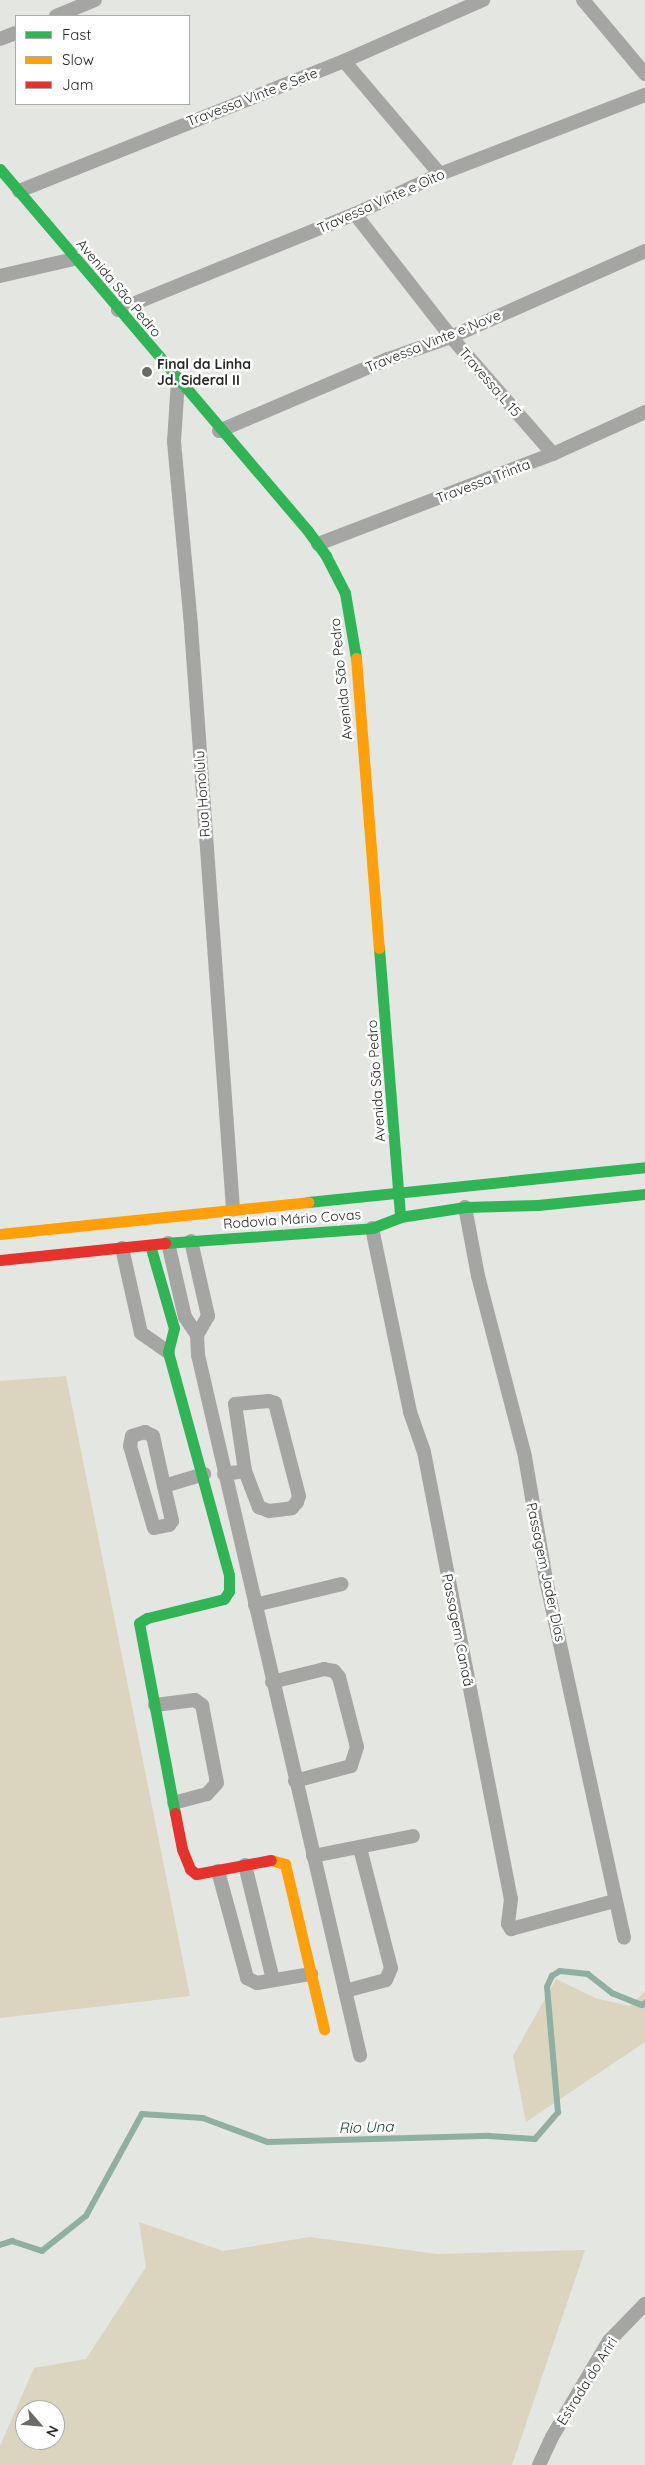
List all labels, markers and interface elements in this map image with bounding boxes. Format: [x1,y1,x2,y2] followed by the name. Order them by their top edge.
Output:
[15,15,190,105] legend
[62,25,91,44] text: Fast
[62,50,94,69] text: Slow
[184,64,320,130] street label: Travessa Vinte e Sete
[62,75,93,94] text: Jam
[315,165,447,237] street label: Travessa Vinte e Oito
[73,236,165,340] street label: Avenida São Pedro
[363,306,503,376] street label: Travessa Vinte e Nove
[455,344,525,420] street label: Travessa L 15
[157,356,251,388] place label: Final da Linha Jd. Sideral II
[141,366,153,378] marker: Final da Linha Jd. Sideral II
[434,455,532,507] street label: Travessa Trinta
[326,617,356,741] street label: Avenida São Pedro
[191,750,213,838] street label: Rua Honolulu
[363,1019,389,1143] street label: Avenida São Pedro
[223,1206,361,1232] street label: Rodovia Mário Covas
[523,1501,569,1643] street label: Passagem Jader Dias
[439,1572,477,1688] street label: Passagem Canaã
[338,2117,394,2137] water label: Rio Una
[553,2334,621,2428] street label: Estrada do Ariri
[15,2400,65,2450] north arrow
[42,2423,63,2440] text: N

